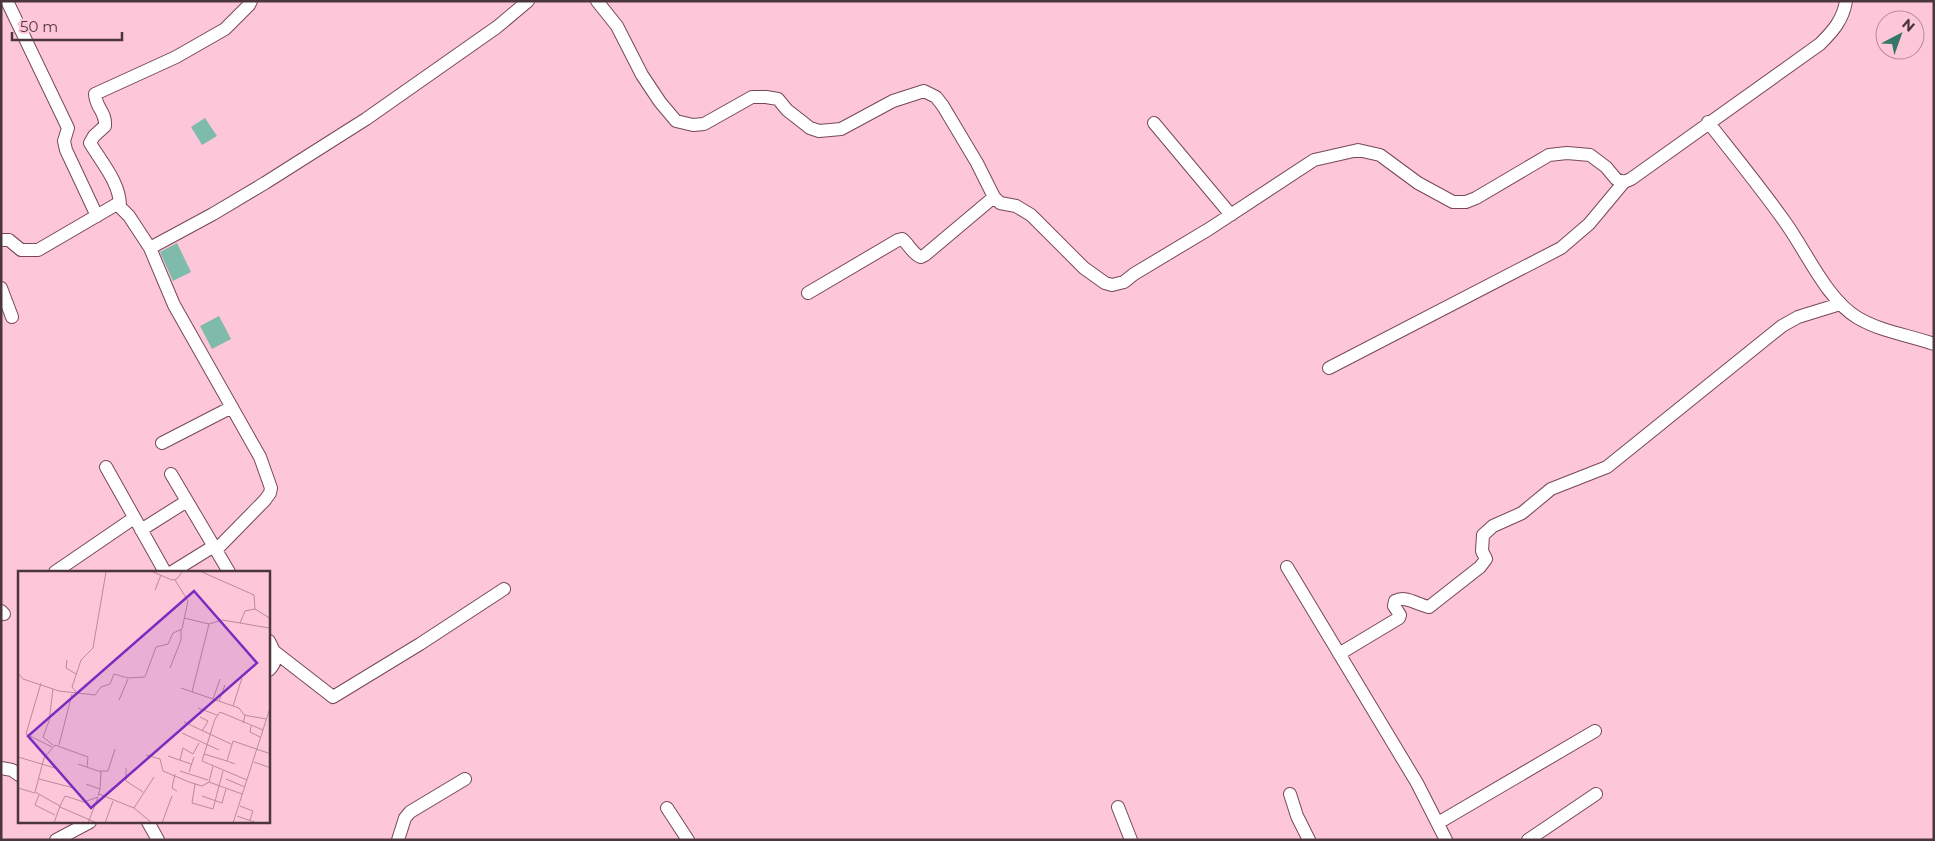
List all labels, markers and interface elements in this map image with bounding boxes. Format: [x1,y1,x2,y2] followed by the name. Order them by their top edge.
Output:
[12,10,122,42] scale bar
[1875,10,1925,60] north arrow
[1898,15,1919,36] text: N
[20,17,58,36] text: 50 m
[18,571,270,824] inset map

